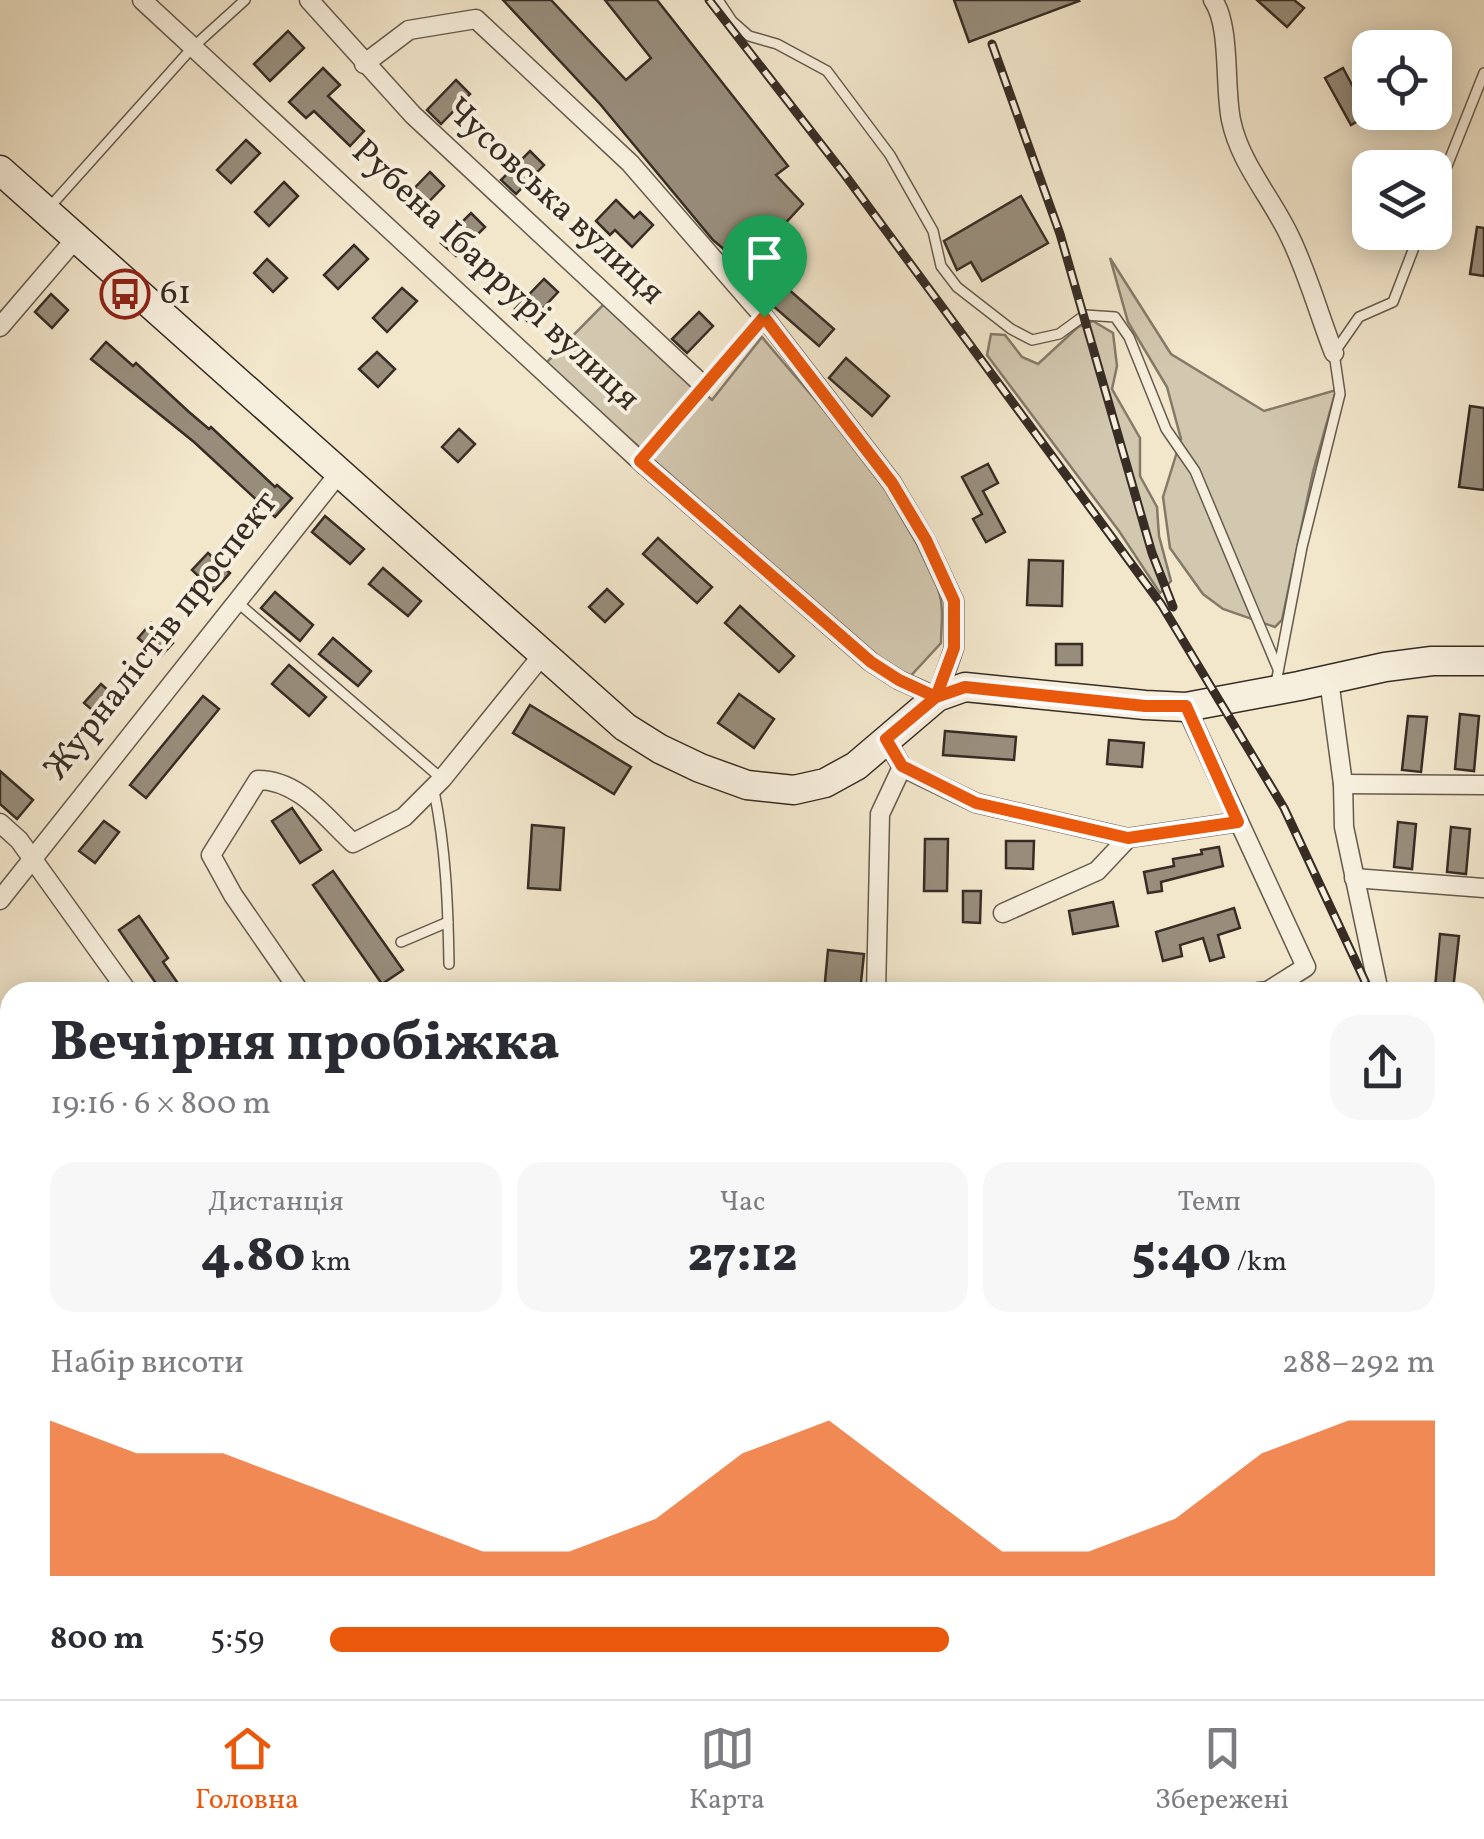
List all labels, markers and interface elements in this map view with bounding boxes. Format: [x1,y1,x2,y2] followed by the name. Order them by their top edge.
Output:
[1352,30,1452,250] map controls
[1352,30,1452,130] button: locate
[434,87,674,317] street label: Чусовська вулиця
[340,129,650,423] street label: Рубена Ібаррурі вулиця
[1352,150,1452,250] button: layers
[722,215,807,318] pin
[737,230,792,285] icon: arrive
[99,268,151,320] bus stop icon: 61
[160,270,191,318] place label: 61
[34,481,290,791] street label: Журналістів проспект
[50,1007,560,1083] text: Вечірня пробіжка
[1330,1015,1435,1120] button: share
[50,1083,271,1127] text: 19:16 · 6 × 800 m
[208,1183,344,1222] text: Дистанція
[719,1183,766,1222] text: Час
[1178,1183,1241,1222] text: Темп
[201,1222,305,1292] text: 4.80
[687,1222,798,1292] text: 27:12
[1131,1222,1231,1292] text: 5:40
[305,1243,351,1282] text: km
[1231,1243,1287,1282] text: /km
[50,1342,244,1386] text: Набір висоти
[1282,1342,1435,1386] text: 288–292 m
[50,1618,145,1662] text: 800 m
[210,1618,264,1662] text: 5:59
[195,1721,299,1820] tab: Головна
[689,1721,765,1820] tab: Карта
[1155,1721,1289,1820] tab: Збережені

